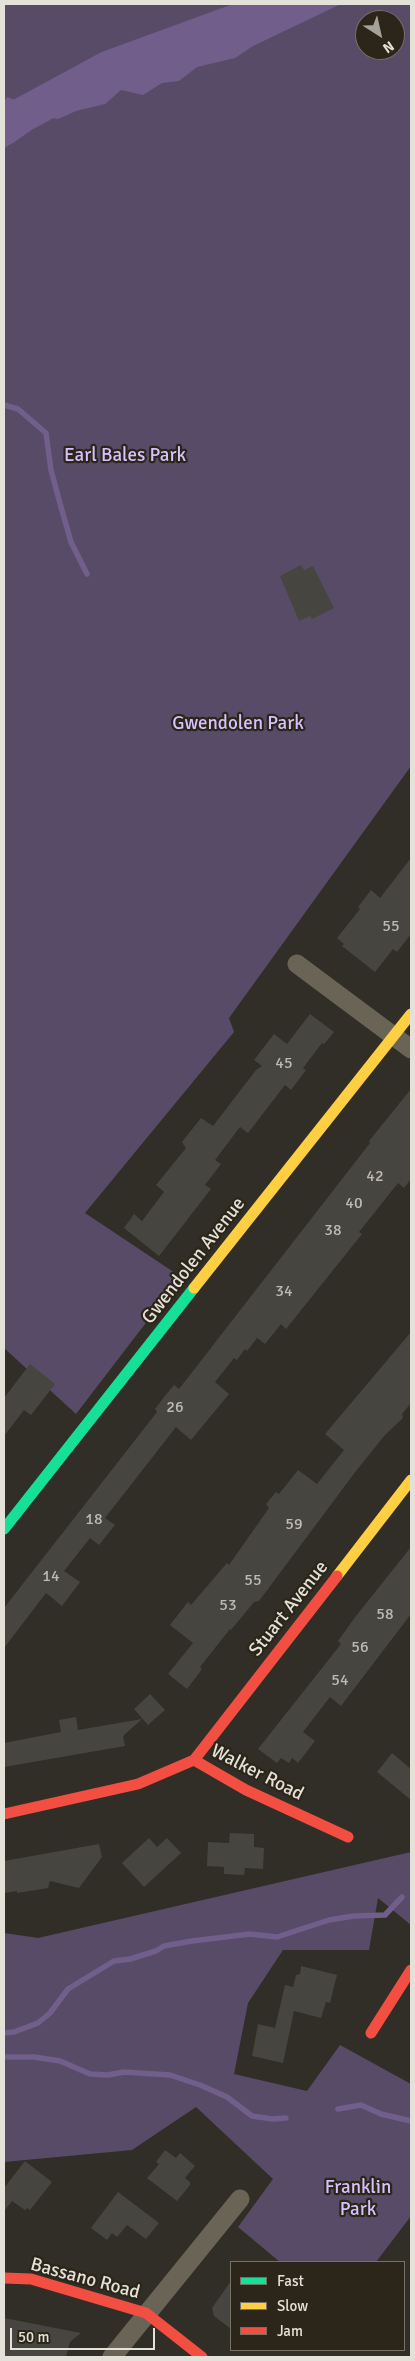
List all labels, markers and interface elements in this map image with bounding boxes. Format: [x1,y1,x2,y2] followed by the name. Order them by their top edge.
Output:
[355,10,405,60] north arrow
[379,37,397,57] text: N
[64,445,186,467] park label: Earl Bales Park
[172,713,304,735] park label: Gwendolen Park
[382,917,400,937] house number: 55
[275,1054,293,1074] house number: 45
[366,1167,384,1187] house number: 42
[137,1193,251,1329] street label: Gwendolen Avenue
[345,1194,363,1214] house number: 40
[324,1221,342,1241] house number: 38
[275,1282,293,1302] house number: 34
[166,1398,184,1418] house number: 26
[85,1510,103,1530] house number: 18
[285,1515,303,1535] house number: 59
[245,1557,333,1661] street label: Stuart Avenue
[42,1567,60,1587] house number: 14
[244,1571,262,1591] house number: 55
[219,1596,237,1616] house number: 53
[376,1605,394,1625] house number: 58
[351,1638,369,1658] house number: 56
[331,1671,349,1691] house number: 54
[207,1740,307,1806] street label: Walker Road
[325,2177,391,2221] park label: Franklin Park
[28,2253,142,2305] street label: Bassano Road
[230,2261,405,2351] legend
[277,2272,304,2290] text: Fast
[277,2297,308,2315] text: Slow
[12,2318,158,2350] scale bar
[277,2322,303,2340] text: Jam
[18,2328,49,2346] text: 50 m

